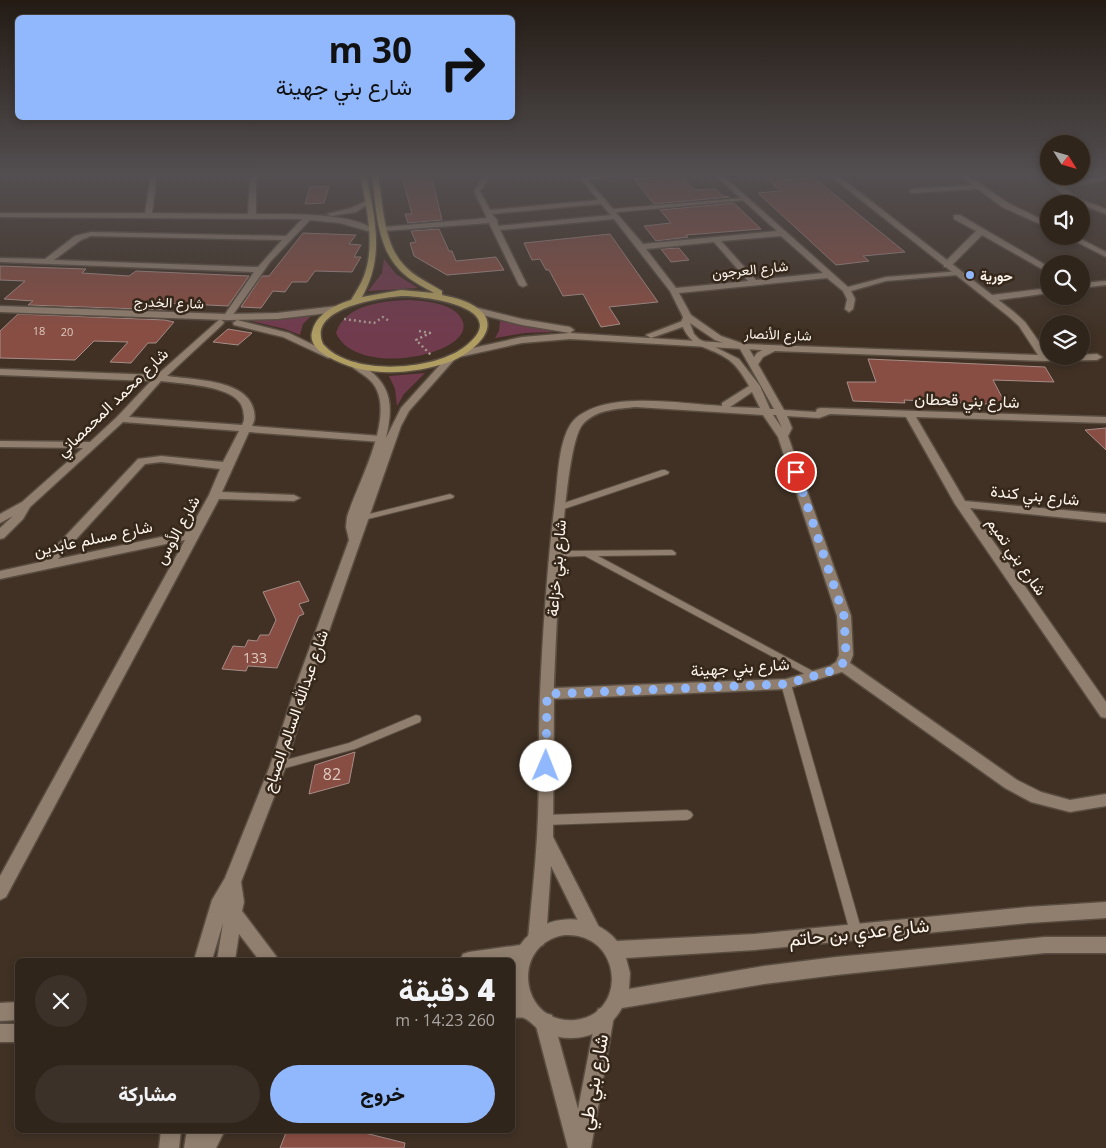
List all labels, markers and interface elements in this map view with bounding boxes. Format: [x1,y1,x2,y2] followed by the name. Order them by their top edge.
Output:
[329,26,412,73] text: 30 m
[430,35,495,100] icon: right
[276,71,412,101] text: شارع بني جهينة
[1040,135,1090,185] north arrow
[1040,135,1090,365] map controls
[1040,195,1090,245] button: sound
[1040,255,1090,305] button: search
[711,256,789,284] street label: شارع العرجون
[980,266,1013,285] place label: حورية
[964,269,976,281] marker: حورية
[134,291,204,315] street label: شارع الخدرج
[1040,315,1090,365] button: layers
[33,323,45,338] house number: 18
[743,323,812,347] street label: شارع الأنصار
[61,324,73,339] house number: 20
[51,343,175,464] street label: شارع محمد المحمصاني
[914,387,1020,416] street label: شارع بني قحطان
[775,451,817,493] pin
[782,458,810,486] icon: arrive
[989,479,1081,514] street label: شارع بني كندة
[149,492,206,569] street label: شارع الأوس
[979,512,1052,601] street label: شارع بني تميم
[32,515,154,562] street label: شارع مسلم عابدين
[541,519,574,618] street label: شارع بني خزاعة
[257,627,334,795] street label: شارع عبدالله السالم الصباح
[243,648,267,667] house number: 133
[690,653,790,684] street label: شارع بني جهينة
[519,739,571,791] position arrow
[323,763,341,785] house number: 82
[787,912,931,955] street label: شارع عدي بن حاتم
[399,969,495,1010] text: 4 دقيقة
[35,975,87,1027] button: close
[395,1009,495,1031] text: 260 m · 14:23
[572,1032,617,1133] street label: شارع بني طي
[35,1065,260,1123] button: مشاركة
[270,1065,495,1123] button: خروج

